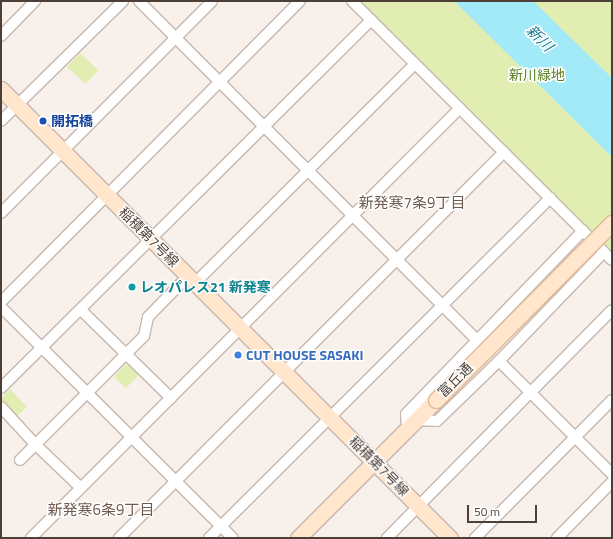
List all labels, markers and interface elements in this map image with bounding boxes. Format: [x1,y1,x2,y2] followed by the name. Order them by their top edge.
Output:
[523,21,557,55] water label: 新川
[509,67,565,83] park label: 新川緑地
[51,113,93,129] place label: 開拓橋
[38,116,48,126] marker: 開拓橋
[359,194,465,212] district label: 新発寒7条9丁目
[116,204,182,270] street label: 稲積第7号線
[140,279,271,295] place label: レオパレス21 新発寒
[127,282,137,292] marker: レオパレス21 新発寒
[246,347,363,363] place label: CUT HOUSE SASAKI
[233,350,243,360] marker: CUT HOUSE SASAKI
[434,359,476,401] street label: 富丘通
[346,433,412,499] street label: 稲積第7号線
[469,497,539,523] scale bar
[48,501,154,519] district label: 新発寒6条9丁目
[474,502,500,521] text: 50 m

